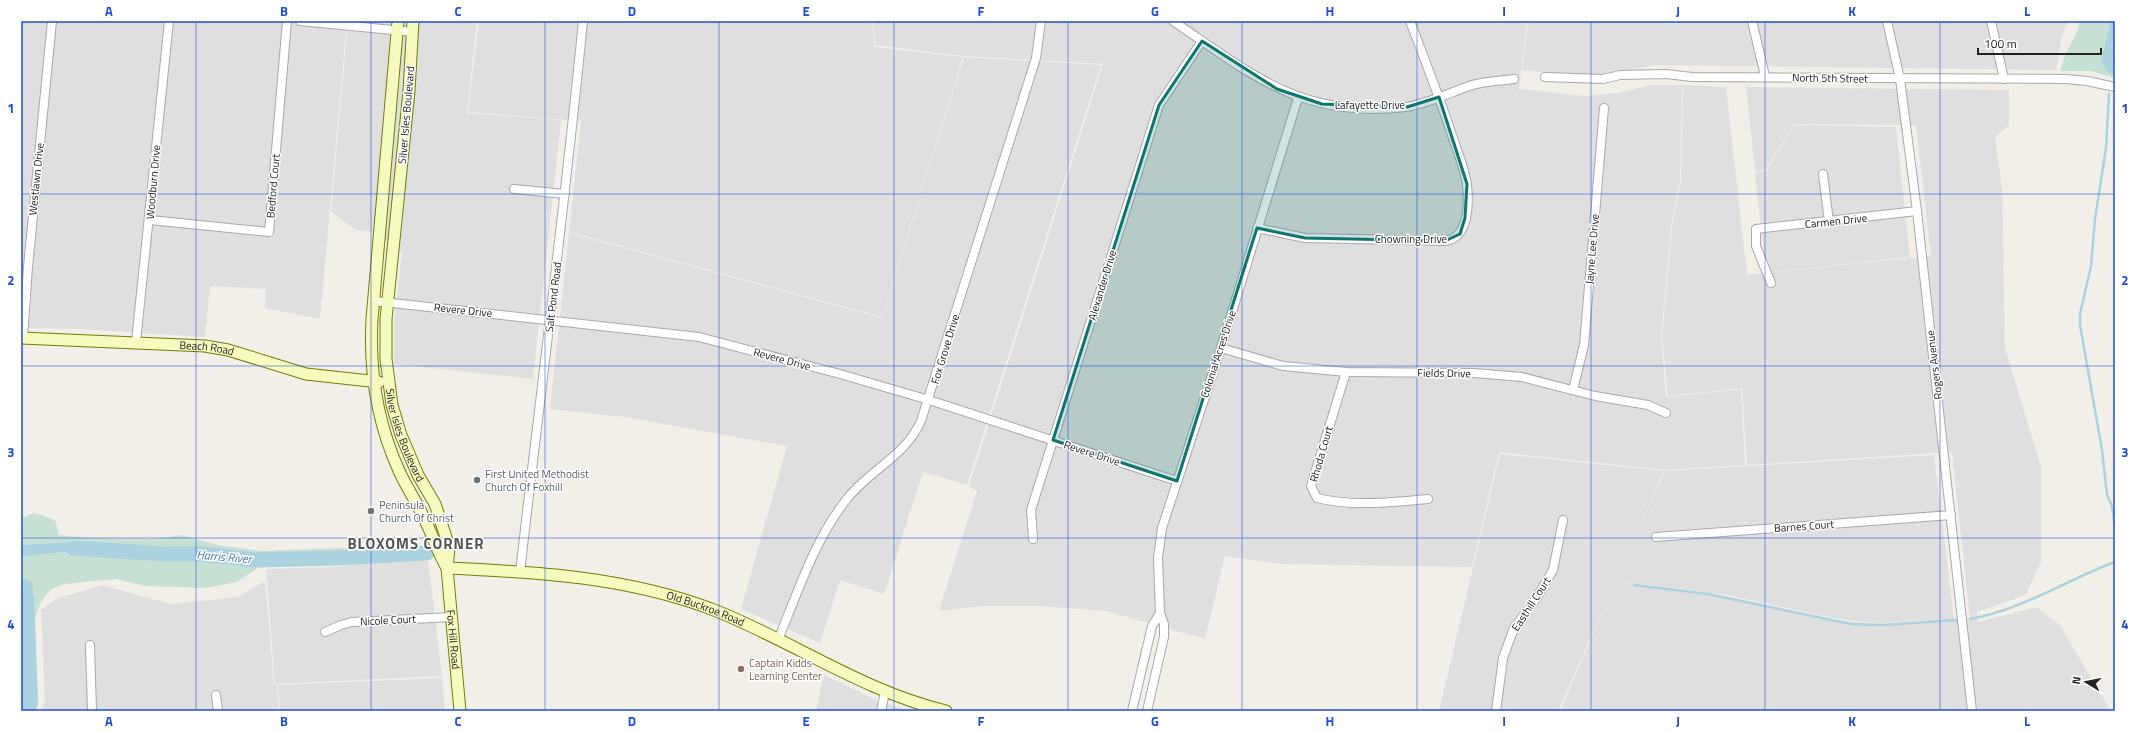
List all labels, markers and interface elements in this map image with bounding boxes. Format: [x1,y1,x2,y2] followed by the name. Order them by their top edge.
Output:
[105,1,113,21] text: A
[280,1,288,21] text: B
[454,1,462,21] text: C
[628,1,636,21] text: D
[802,1,810,21] text: E
[978,1,985,21] text: F
[1151,1,1159,21] text: G
[1326,1,1334,21] text: H
[1502,1,1506,21] text: I
[1676,1,1680,21] text: J
[1848,1,1856,21] text: K
[2024,1,2030,21] text: L
[1978,30,2101,56] scale bar
[1984,34,2017,53] text: 100 m
[394,65,418,164] street label: Silver Isles Boulevard
[1792,69,1868,87] street label: North 5th Street
[1335,97,1406,113] street label: Lafayette Drive
[7,98,15,118] text: 1
[2121,98,2129,118] text: 1
[24,141,48,216] street label: Westlawn Drive
[142,144,164,220] street label: Woodburn Drive
[262,153,284,219] street label: Bedford Court
[1804,210,1868,232] street label: Carmen Drive
[1581,213,1603,285] street label: Jayne Lee Drive
[1375,231,1448,247] street label: Chowning Drive
[1084,248,1120,322] street label: Alexander Drive
[541,261,565,333] street label: Salt Pond Road
[7,270,15,290] text: 2
[2121,270,2129,290] text: 2
[433,299,493,321] street label: Revere Drive
[1196,308,1240,400] street label: Colonial Acres Drive
[927,312,963,386] street label: Fox Grove Drive
[1922,329,1946,400] street label: Rogers Avenue
[179,337,236,359] street label: Beach Road
[752,344,813,374] street label: Revere Drive
[1417,365,1471,381] street label: Fields Drive
[382,387,428,485] street label: Silver Isles Boulevard
[1305,424,1337,484] street label: Rhoda Court
[1062,436,1123,470] street label: Revere Drive
[7,442,15,462] text: 3
[2121,442,2129,462] text: 3
[485,466,589,495] place label: First United Methodist Church Of Foxhill
[472,475,482,485] marker: First United Methodist Church Of Foxhill
[379,497,454,526] place label: Peninsula Church Of Christ
[366,506,376,516] marker: Peninsula Church Of Christ
[1773,516,1835,536] street label: Barnes Court
[347,532,485,555] district label: BLOXOMS CORNER
[196,545,255,569] water label: Harris River
[1508,574,1555,634] street label: Easthill Court
[665,587,747,630] street label: Old Buckroe Road
[443,609,464,670] street label: Fox Hill Road
[360,611,417,629] street label: Nicole Court
[7,614,15,634] text: 4
[2121,614,2129,634] text: 4
[749,655,822,684] place label: Captain Kidds Learning Center
[2066,662,2106,702] north arrow
[736,664,746,674] marker: Captain Kidds Learning Center
[2068,675,2085,685] text: N
[105,711,113,731] text: A
[280,711,288,731] text: B
[454,711,462,731] text: C
[628,711,636,731] text: D
[802,711,810,731] text: E
[978,711,985,731] text: F
[1151,711,1159,731] text: G
[1326,711,1334,731] text: H
[1502,711,1506,731] text: I
[1676,711,1680,731] text: J
[1848,711,1856,731] text: K
[2024,711,2030,731] text: L

